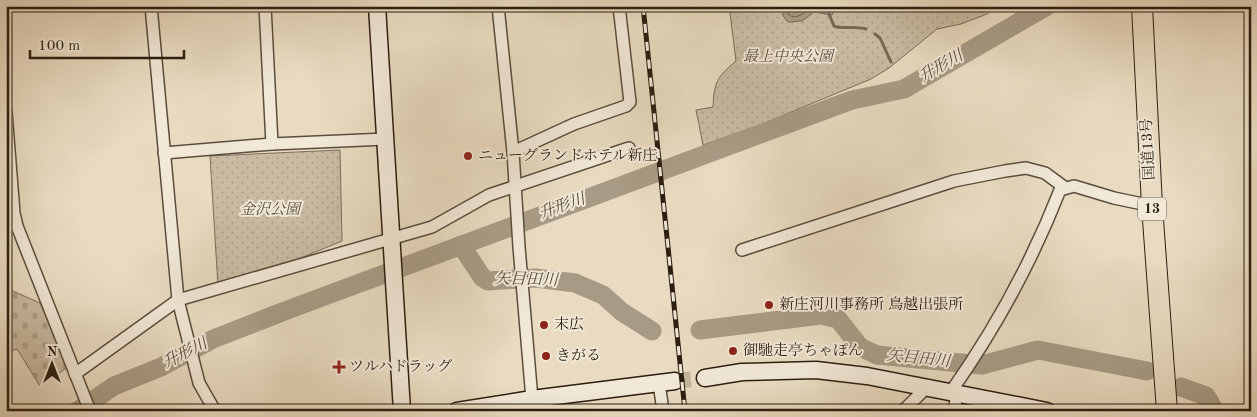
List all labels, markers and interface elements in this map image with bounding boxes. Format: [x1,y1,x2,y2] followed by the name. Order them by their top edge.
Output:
[30,28,184,60] scale bar
[38,39,80,54] text: 100 m
[915,45,968,86] water label: 升形川
[743,48,836,65] park label: 最上中央公園
[1138,117,1158,181] street label: 国道13号
[478,147,657,164] place label: ニューグランドホテル新庄
[462,150,474,162] marker: ニューグランドホテル新庄
[536,189,589,223] water label: 升形川
[1138,198,1166,220] road number: 13
[240,201,303,218] park label: 金沢公園
[494,269,560,289] water label: 矢目田川
[779,296,963,313] place label: 新庄河川事務所 鳥越出張所
[763,299,775,311] marker: 新庄河川事務所 鳥越出張所
[554,316,584,333] place label: 末広
[538,319,550,331] marker: 末広
[159,333,212,372] water label: 升形川
[28,340,78,390] north arrow
[743,342,863,359] place label: 御馳走亭ちゃぽん
[47,345,58,359] text: N
[727,345,739,357] marker: 御馳走亭ちゃぽん
[885,346,953,371] water label: 矢目田川
[556,348,601,364] place label: きがる
[540,350,552,362] marker: きがる
[349,358,452,375] place label: ツルハドラッグ
[333,361,345,373] marker: ツルハドラッグ

